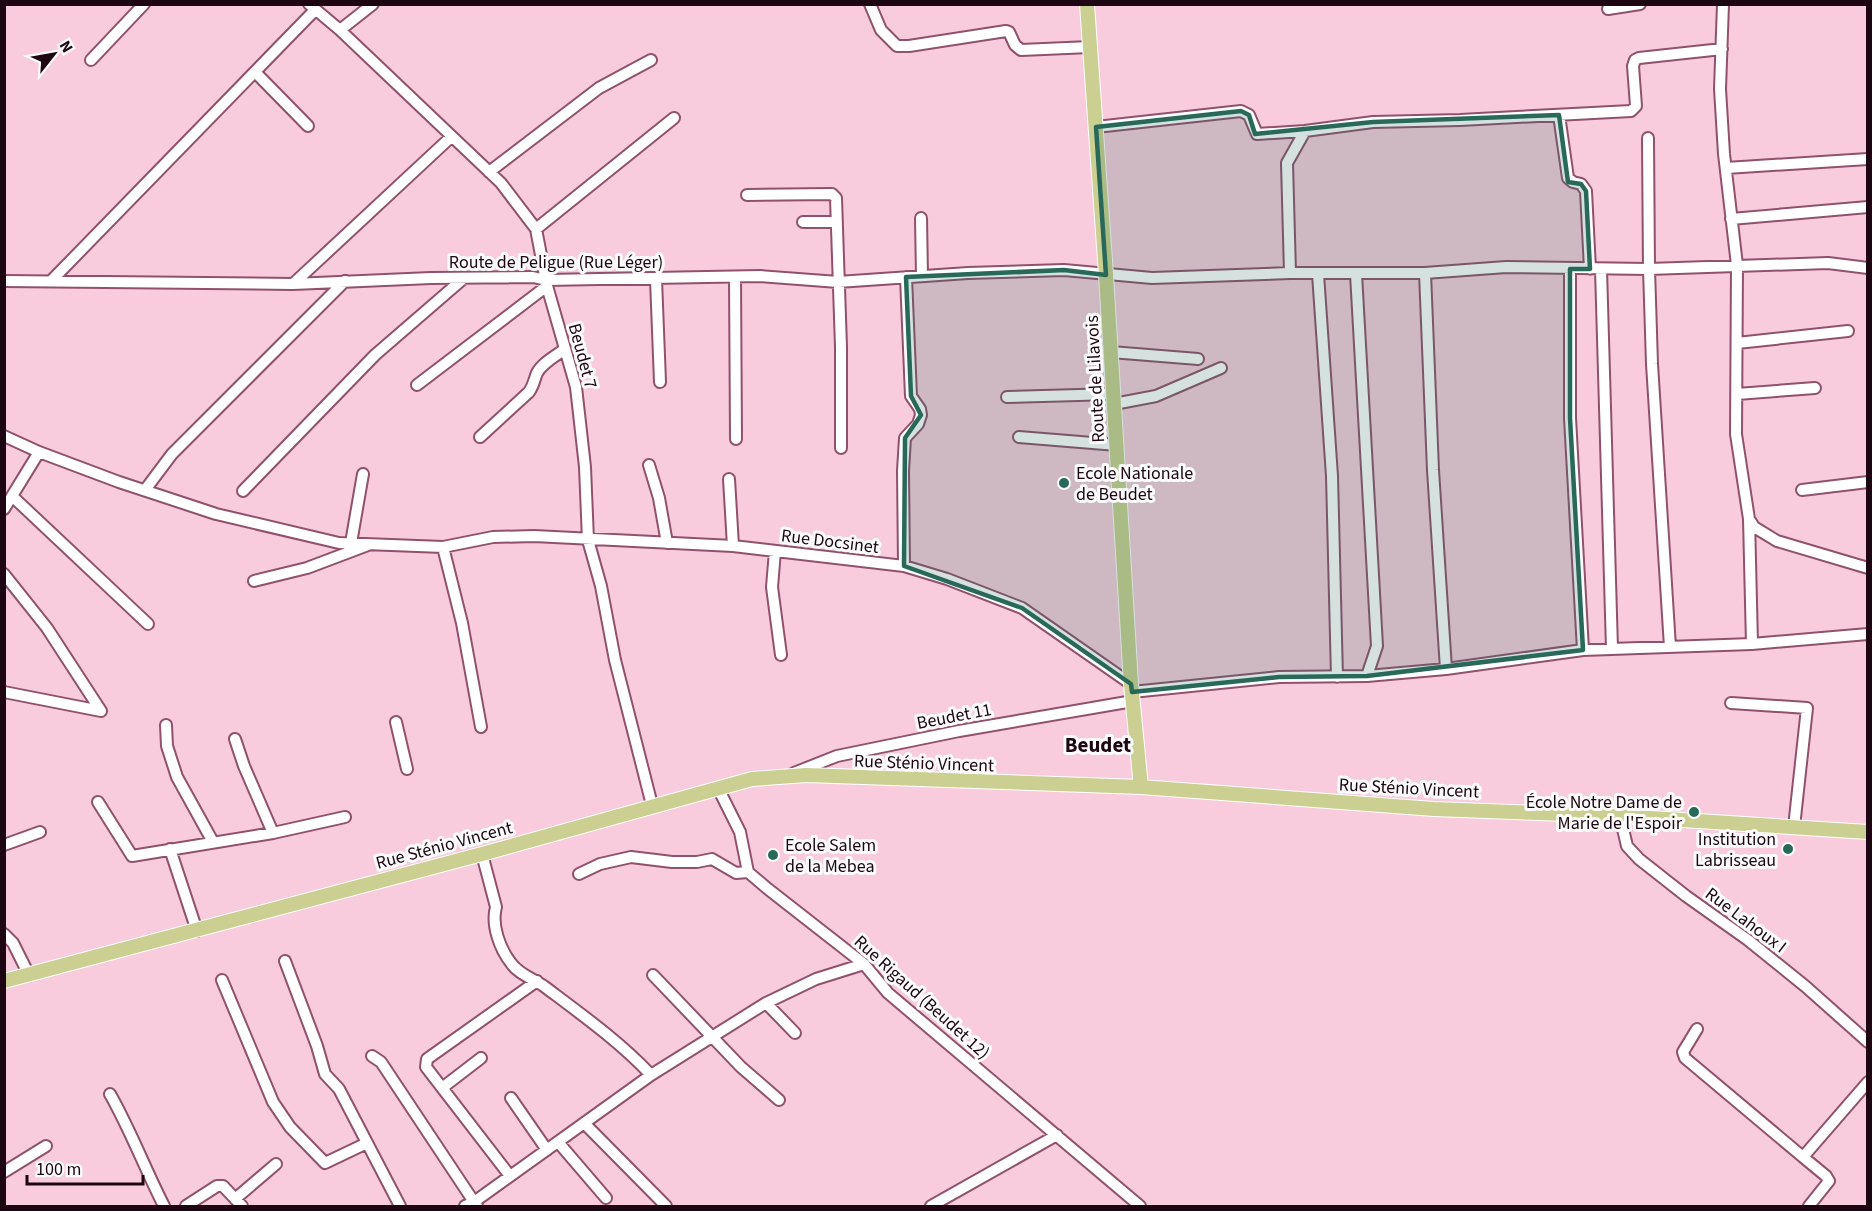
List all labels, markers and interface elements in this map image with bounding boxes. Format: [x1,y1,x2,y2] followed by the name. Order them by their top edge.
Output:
[24,24,84,84] north arrow
[54,37,78,57] text: N
[449,250,663,275] street label: Route de Peligue (Rue Léger)
[1080,315,1111,443] street label: Route de Lilavois
[562,321,603,392] street label: Beudet 7
[1076,461,1193,507] place label: Ecole Nationale de Beudet
[1057,476,1071,490] marker: Ecole Nationale de Beudet
[780,523,880,560] street label: Rue Docsinet
[915,697,994,736] street label: Beudet 11
[1065,730,1131,760] district label: Beudet
[853,749,995,778] street label: Rue Sténio Vincent
[1338,772,1480,805] street label: Rue Sténio Vincent
[1526,790,1683,836] place label: École Notre Dame de Marie de l'Espoir
[1687,805,1701,819] marker: École Notre Dame de Marie de l'Espoir
[373,815,515,876] street label: Rue Sténio Vincent
[1695,827,1776,873] place label: Institution Labrisseau
[785,833,876,879] place label: Ecole Salem de la Mebea
[1781,842,1795,856] marker: Institution Labrisseau
[766,848,780,862] marker: Ecole Salem de la Mebea
[1700,882,1792,959] street label: Rue Lahoux I
[848,930,995,1065] street label: Rue Rigaud (Beudet 12)
[27,1148,142,1186] scale bar
[36,1157,81,1182] text: 100 m

